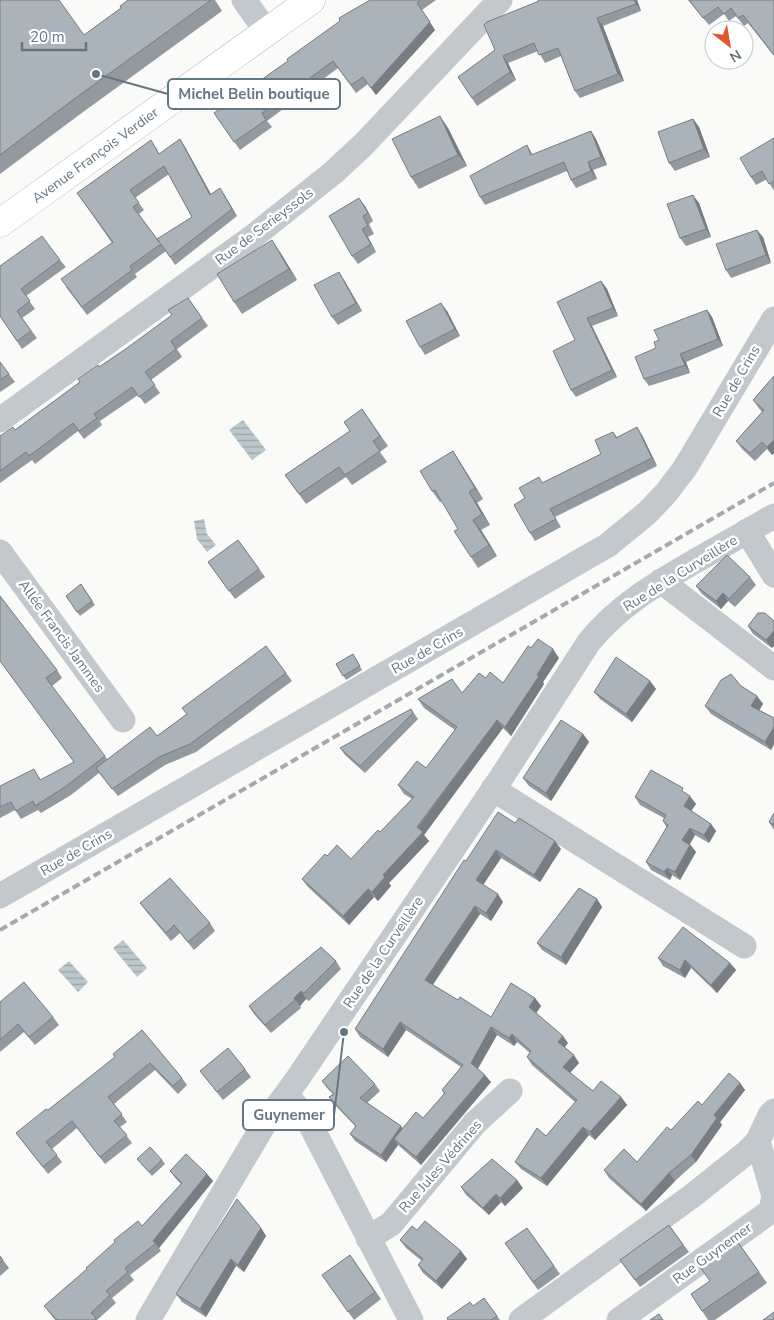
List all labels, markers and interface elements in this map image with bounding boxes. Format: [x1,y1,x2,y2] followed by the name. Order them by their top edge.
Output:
[22,20,86,52] scale bar
[704,20,754,70] north arrow
[30,27,65,47] text: 20 m
[726,45,745,67] text: N
[168,79,340,109] callout: Michel Belin boutique
[178,84,330,104] text: Michel Belin boutique
[28,103,162,208] street label: Avenue François Verdier
[211,183,317,270] street label: Rue de Serieyssols
[708,342,765,421] street label: Rue de Crins
[620,531,741,616] street label: Rue de la Curveillère
[14,576,109,697] street label: Allée Francis Jammes
[388,622,467,679] street label: Rue de Crins
[37,824,116,881] street label: Rue de Crins
[339,893,428,1012] street label: Rue de la Curveillère
[243,1100,334,1130] callout: Guynemer
[253,1105,325,1125] text: Guynemer
[395,1116,486,1217] street label: Rue Jules Védrines
[669,1218,756,1289] street label: Rue Guynemer

